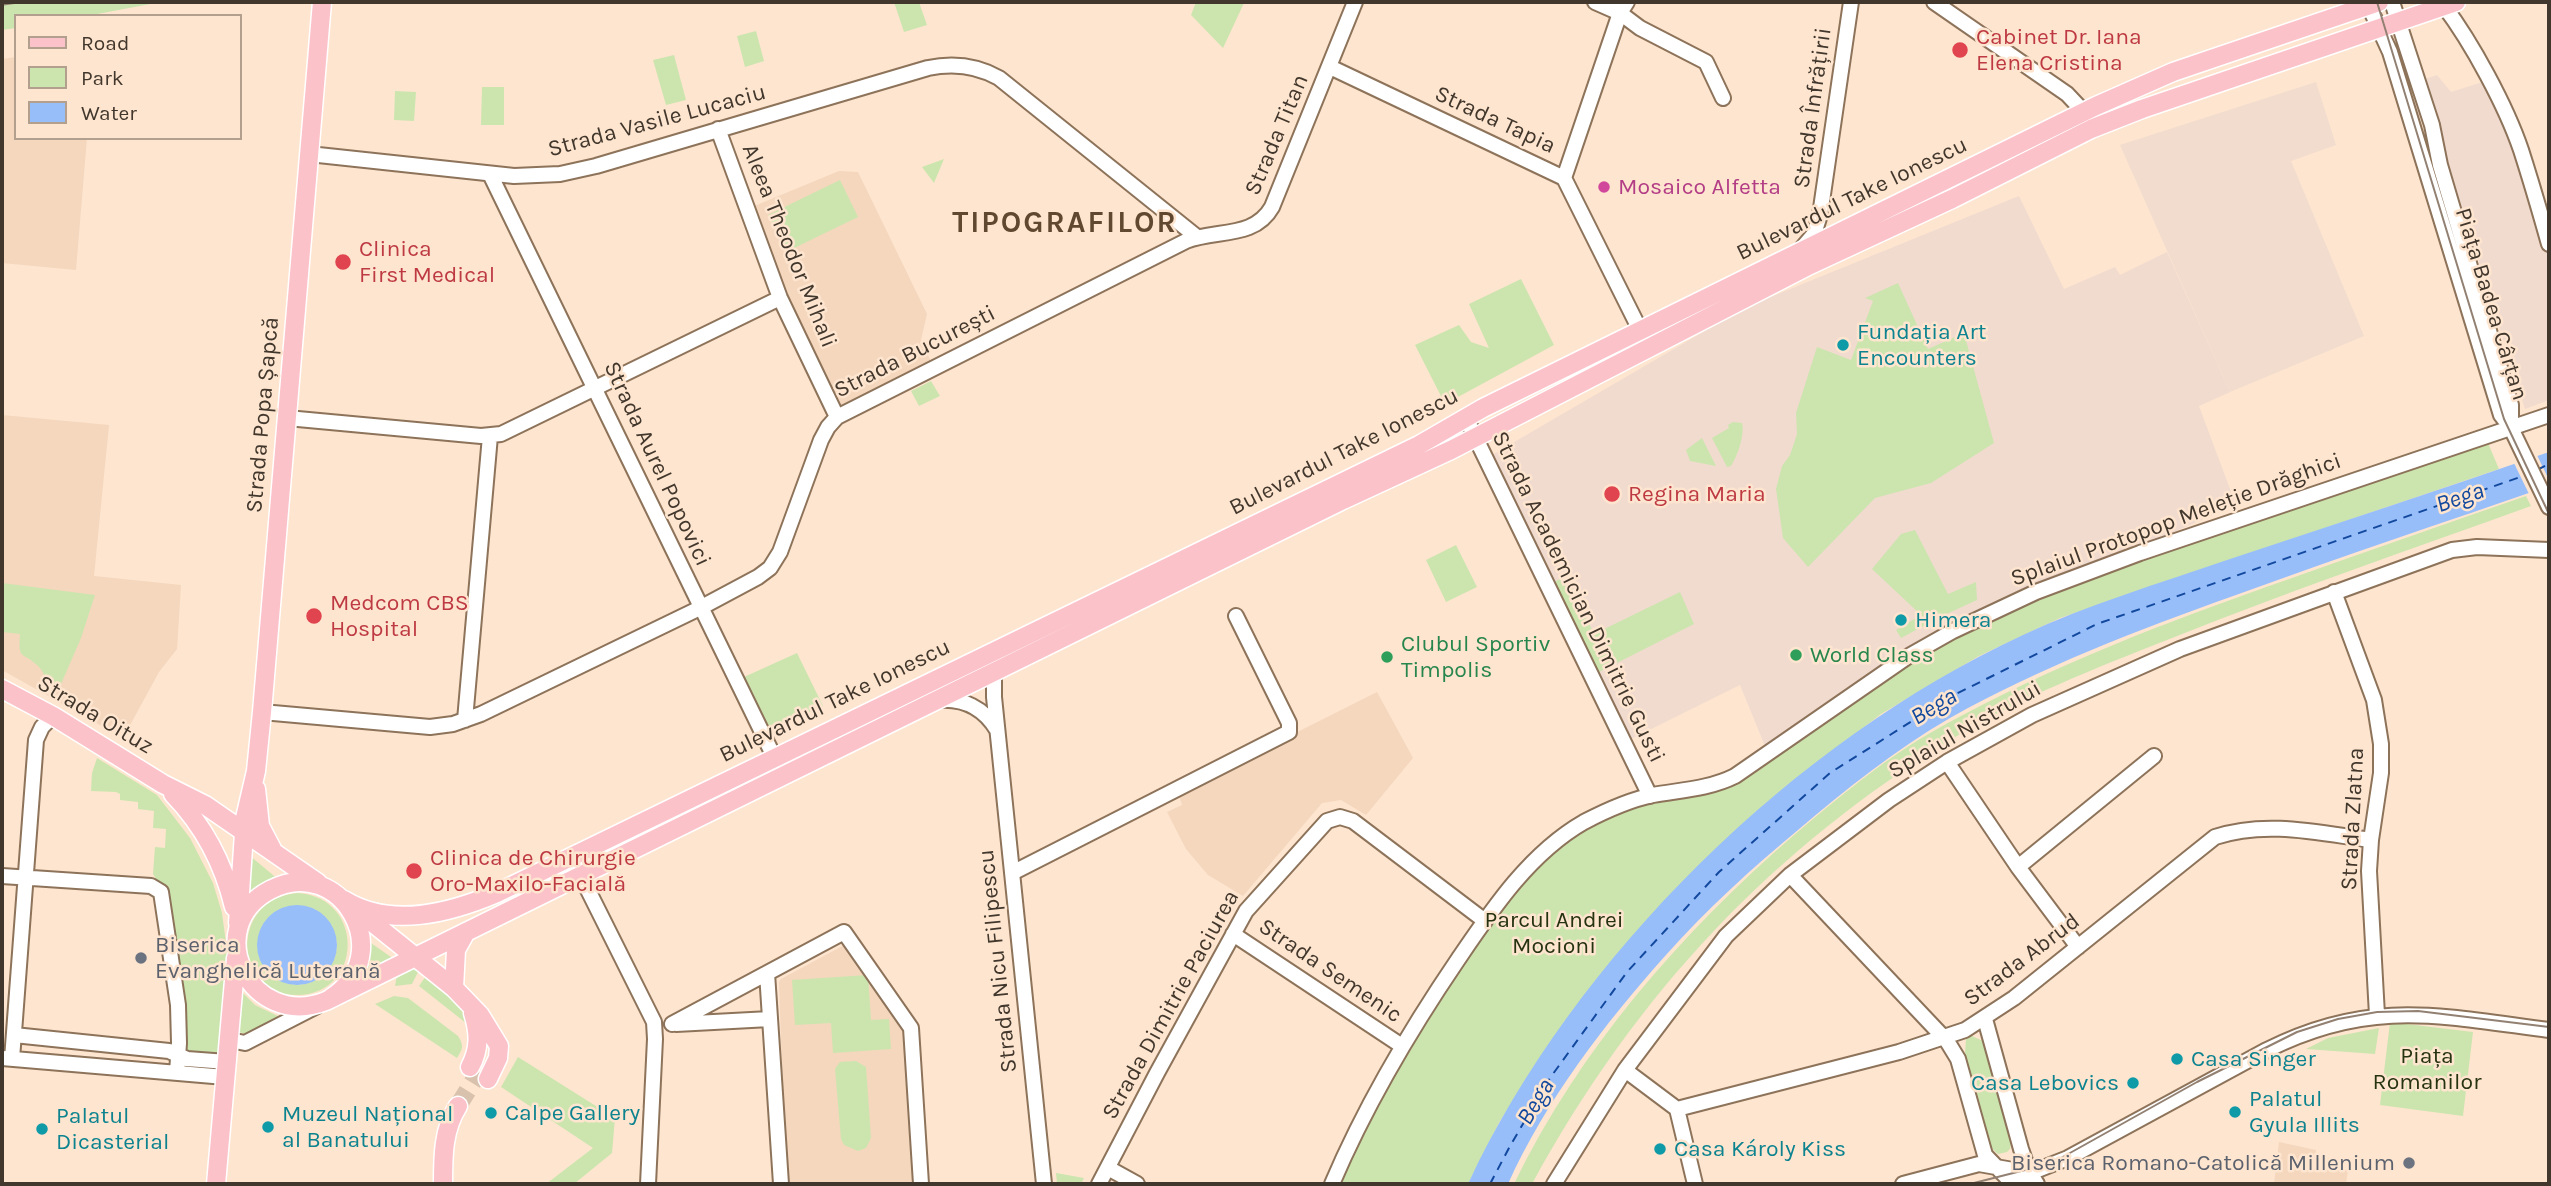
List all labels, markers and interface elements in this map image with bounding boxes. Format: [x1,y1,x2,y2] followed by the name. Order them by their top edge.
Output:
[14,14,242,140] legend
[1976,23,2142,77] place label: Cabinet Dr. Iana Elena Cristina
[1788,26,1838,190] street label: Strada Înfrățirii
[81,31,129,55] text: Road
[1950,40,1970,60] marker: Cabinet Dr. Iana Elena Cristina
[81,66,124,90] text: Park
[1239,70,1315,200] street label: Strada Titan
[545,79,769,163] street label: Strada Vasile Lucaciu
[1430,80,1560,160] street label: Strada Tapia
[81,101,137,125] text: Water
[1732,131,1972,267] street label: Bulevardul Take Ionescu
[736,140,842,352] street label: Aleea Theodor Mihali
[1618,173,1781,201] place label: Mosaico Alfetta
[1596,179,1612,195] marker: Mosaico Alfetta
[2449,204,2533,404] street label: Piața Badea Cârțan
[954,205,1176,241] district label: TIPOGRAFILOR
[359,235,495,289] place label: Clinica First Medical
[333,252,353,272] marker: Clinica First Medical
[830,300,1000,404] street label: Strada București
[241,316,285,514] street label: Strada Popa Șapcă
[1857,318,1986,372] place label: Fundația Art Encounters
[1835,337,1851,353] marker: Fundația Art Encounters
[597,357,717,571] street label: Strada Aurel Popovici
[1225,382,1463,522] street label: Bulevardul Take Ionescu
[1486,427,1670,767] street label: Strada Academician Dimitrie Gusti
[2007,447,2345,593] street label: Splaiul Protopop Meleție Drăghici
[2432,476,2488,520] water label: Bega
[1628,480,1766,508] place label: Regina Maria
[1602,484,1622,504] marker: Regina Maria
[330,589,469,643] place label: Medcom CBS Hospital
[304,606,324,626] marker: Medcom CBS Hospital
[1915,606,1992,634] place label: Himera
[1893,612,1909,628] marker: Himera
[1401,630,1550,684] place label: Clubul Sportiv Timpolis
[715,633,955,769] street label: Bulevardul Take Ionescu
[1810,641,1934,669] place label: World Class
[1788,647,1804,663] marker: World Class
[1379,649,1395,665] marker: Clubul Sportiv Timpolis
[32,670,158,760] street label: Strada Oituz
[1884,675,2046,785] street label: Splaiul Nistrului
[1906,682,1962,732] water label: Bega
[2335,747,2371,891] street label: Strada Zlatna
[430,844,636,898] place label: Clinica de Chirurgie Oro-Maxilo-Facială
[973,848,1023,1074] street label: Strada Nicu Filipescu
[404,861,424,881] marker: Clinica de Chirurgie Oro-Maxilo-Facială
[1096,886,1246,1124] street label: Strada Dimitrie Paciurea
[1484,906,1624,960] park label: Parcul Andrei Mocioni
[1959,907,2085,1013] street label: Strada Abrud
[1253,913,1407,1029] street label: Strada Semenic
[155,931,381,985] place label: Biserica Evanghelică Luterană
[133,950,149,966] marker: Biserica Evanghelică Luterană
[2373,1042,2481,1096] park label: Piața Romanilor
[2191,1045,2316,1073] place label: Casa Singer
[2169,1051,2185,1067] marker: Casa Singer
[1971,1069,2119,1097] place label: Casa Lebovics
[1511,1074,1561,1130] water label: Bega
[2125,1075,2141,1091] marker: Casa Lebovics
[2249,1085,2360,1139] place label: Palatul Gyula Illits
[505,1099,640,1127] place label: Calpe Gallery
[282,1100,453,1154] place label: Muzeul Național al Banatului
[56,1102,169,1156] place label: Palatul Dicasterial
[2227,1104,2243,1120] marker: Palatul Gyula Illits
[483,1105,499,1121] marker: Calpe Gallery
[260,1119,276,1135] marker: Muzeul Național al Banatului
[34,1121,50,1137] marker: Palatul Dicasterial
[1674,1135,1846,1163] place label: Casa Károly Kiss
[1652,1141,1668,1157] marker: Casa Károly Kiss
[2011,1149,2395,1177] place label: Biserica Romano-Catolică Millenium
[2401,1155,2417,1171] marker: Biserica Romano-Catolică Millenium

